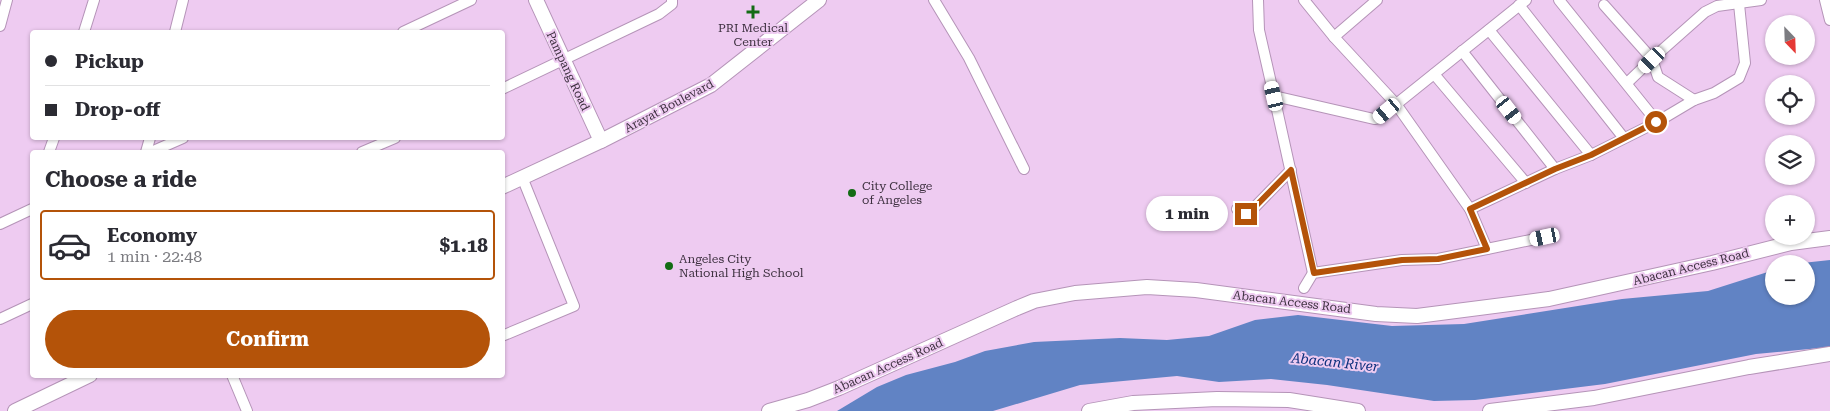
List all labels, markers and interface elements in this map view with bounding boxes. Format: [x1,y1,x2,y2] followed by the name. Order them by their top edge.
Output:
[746,5,760,19] marker: PRI Medical Center
[1765,15,1815,65] north arrow
[1765,15,1815,305] map controls
[718,21,788,49] place label: PRI Medical Center
[543,29,593,113] street label: Pampang Road
[1636,44,1668,76] car
[75,50,144,73] text: Pickup
[1765,75,1815,125] button: locate
[622,76,716,135] street label: Arayat Boulevard
[1263,80,1284,112] car
[1493,94,1524,126] car
[1370,96,1403,126] car
[75,98,160,121] text: Drop-off
[1645,111,1667,133] route start
[1765,135,1815,185] button: layers
[45,167,197,192] text: Choose a ride
[862,179,933,207] place label: City College of Angeles
[846,187,858,199] marker: City College of Angeles
[1765,195,1815,245] button: +
[1146,196,1228,232] callout: 1 min
[1235,203,1257,225] route end
[1165,204,1209,223] text: 1 min
[47,223,92,268] icon: car
[107,224,197,247] text: Economy
[1528,227,1561,247] car
[439,234,488,257] text: $1.18
[1632,246,1751,288] street label: Abacan Access Road
[107,247,202,266] text: 1 min · 22:48
[679,252,804,280] place label: Angeles City National High School
[1765,255,1815,305] button: −
[663,260,675,272] marker: Angeles City National High School
[1232,288,1352,316] street label: Abacan Access Road
[45,310,490,368] button: Confirm
[831,335,945,397] street label: Abacan Access Road
[1290,349,1380,375] water label: Abacan River

